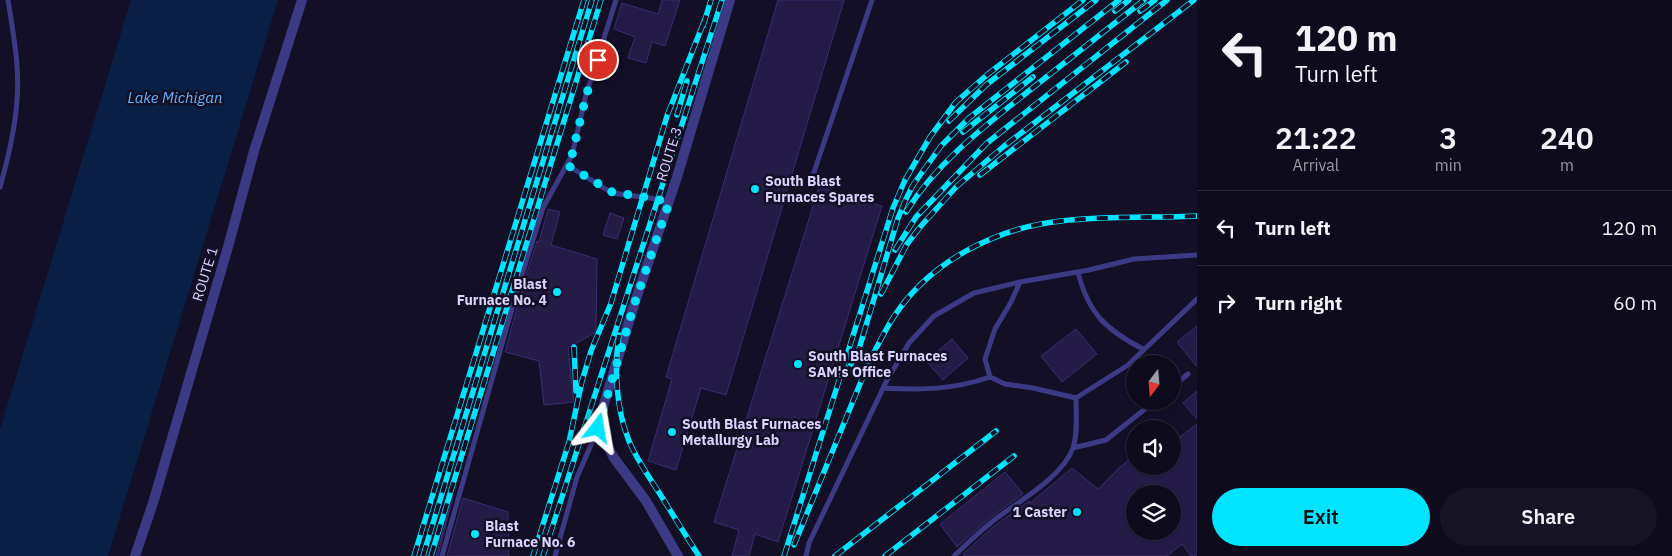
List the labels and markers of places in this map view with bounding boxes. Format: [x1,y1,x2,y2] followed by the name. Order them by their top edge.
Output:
[577,39,619,81] pin
[765,172,874,206] place label: South Blast Furnaces Spares
[749,183,761,195] marker: South Blast Furnaces Spares
[457,275,547,309] place label: Blast Furnace No. 4
[551,286,563,298] marker: Blast Furnace No. 4
[808,347,947,381] place label: South Blast Furnaces SAM's Office
[792,358,804,370] marker: South Blast Furnaces SAM's Office
[682,415,821,449] place label: South Blast Furnaces Metallurgy Lab
[666,426,678,438] marker: South Blast Furnaces Metallurgy Lab
[1012,503,1067,521] place label: 1 Caster
[1071,506,1083,518] marker: 1 Caster
[485,517,575,551] place label: Blast Furnace No. 6
[469,528,481,540] marker: Blast Furnace No. 6

